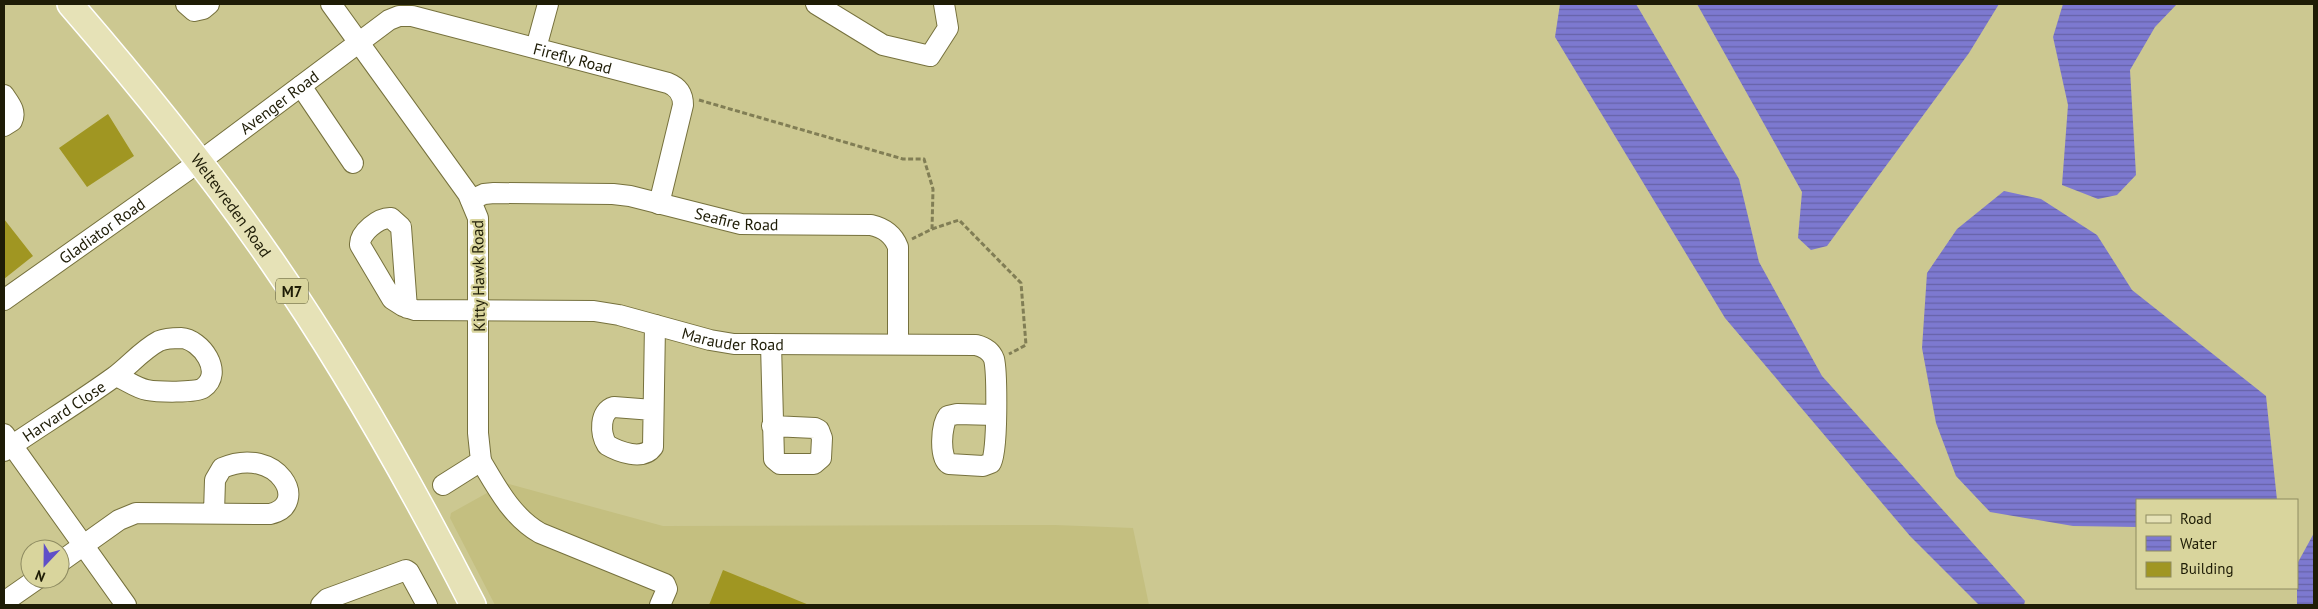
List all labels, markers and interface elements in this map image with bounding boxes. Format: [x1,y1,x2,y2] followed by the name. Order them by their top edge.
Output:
[531,38,614,78] street label: Firefly Road
[236,66,323,138] street label: Avenger Road
[187,149,276,261] street label: Weltevreden Road
[55,193,149,268] street label: Gladiator Road
[693,203,779,234] street label: Seafire Road
[467,220,489,332] street label: Kitty Hawk Road
[276,278,308,304] road number: M7
[680,323,784,354] street label: Marauder Road
[18,376,109,446] street label: Harvard Close
[2136,499,2298,589] legend
[2180,509,2212,528] text: Road
[2180,534,2217,553] text: Water
[20,539,70,589] north arrow
[2180,559,2234,578] text: Building
[32,566,48,586] text: N

